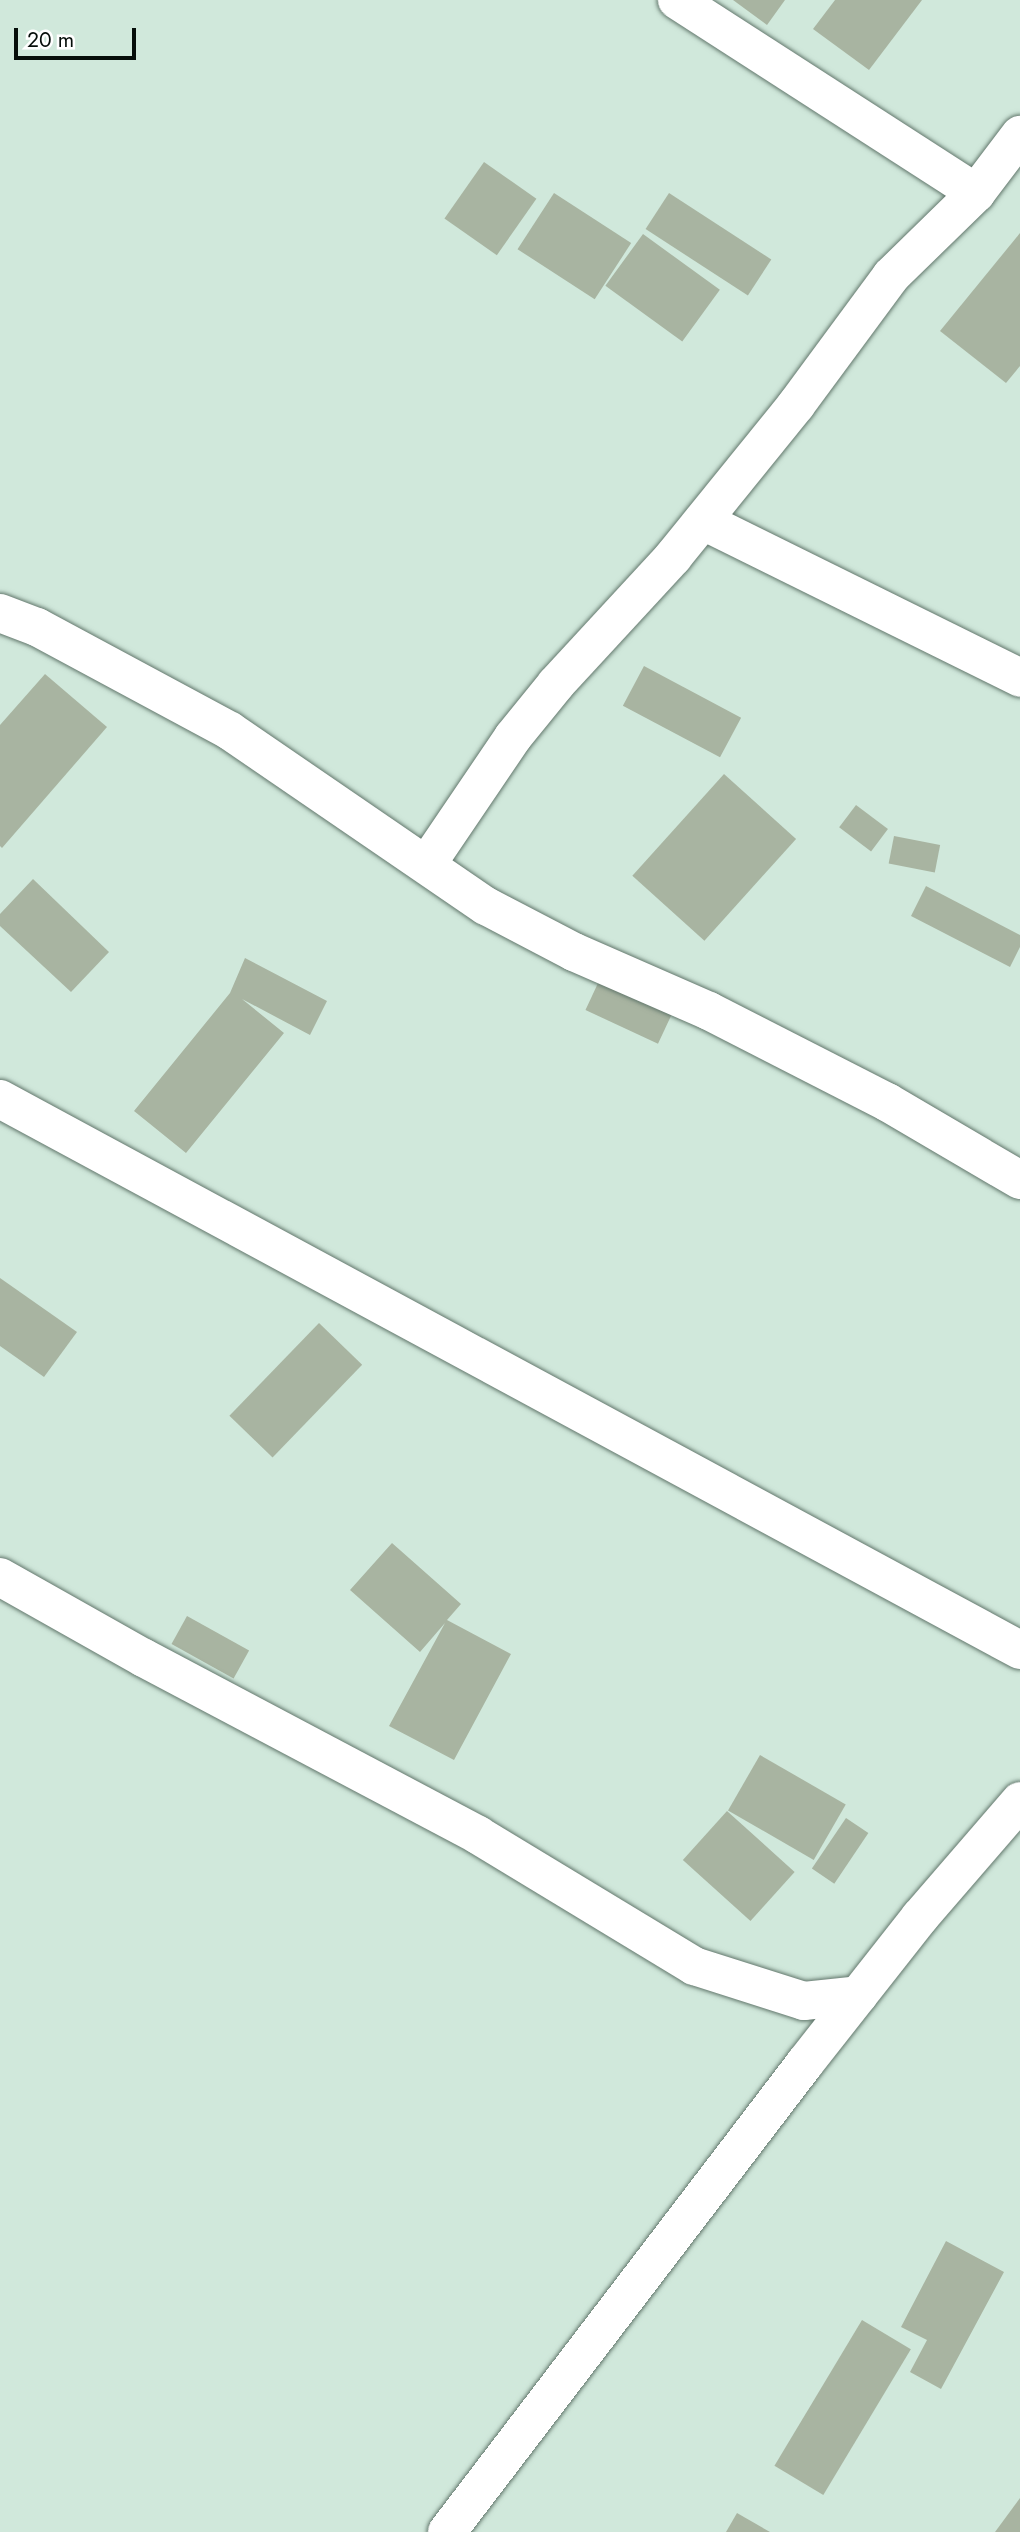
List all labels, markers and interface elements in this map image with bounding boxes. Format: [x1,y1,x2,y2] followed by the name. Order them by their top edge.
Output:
[18,14,140,58] scale bar
[27,25,74,55] text: 20 m

